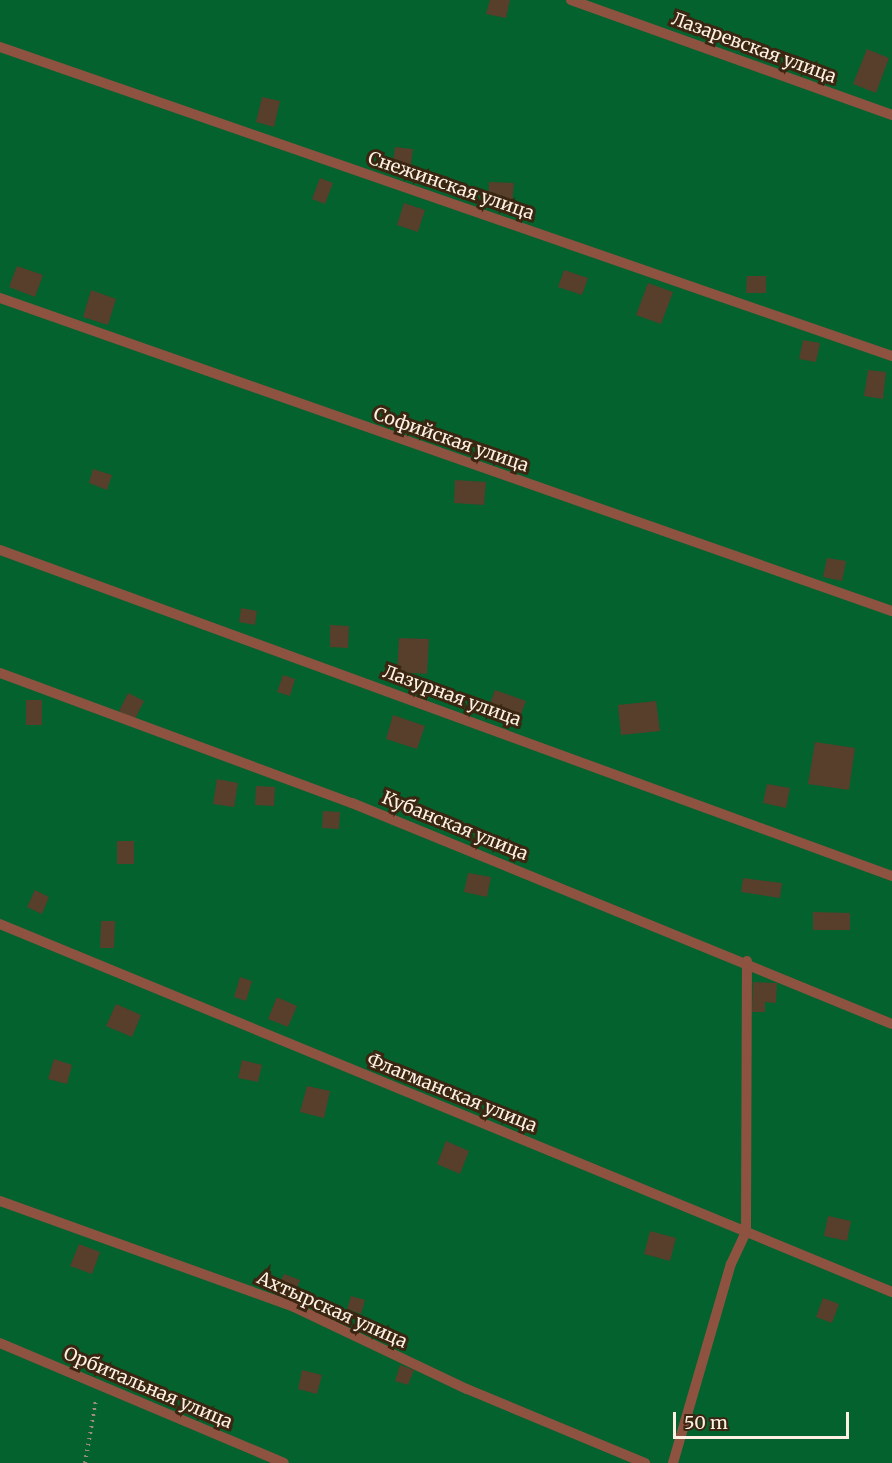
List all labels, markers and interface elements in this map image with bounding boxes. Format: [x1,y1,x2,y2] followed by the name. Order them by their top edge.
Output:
[669,8,839,88] street label: Лазаревская улица
[365,147,537,225] street label: Снежинская улица
[371,403,531,477] street label: Софийская улица
[380,661,524,731] street label: Лазурная улица
[379,787,531,865] street label: Кубанская улица
[364,1049,540,1137] street label: Флагманская улица
[254,1267,410,1353] street label: Ахтырская улица
[60,1343,236,1433] street label: Орбитальная улица
[676,1400,852,1438] scale bar
[684,1411,728,1434] text: 50 m

